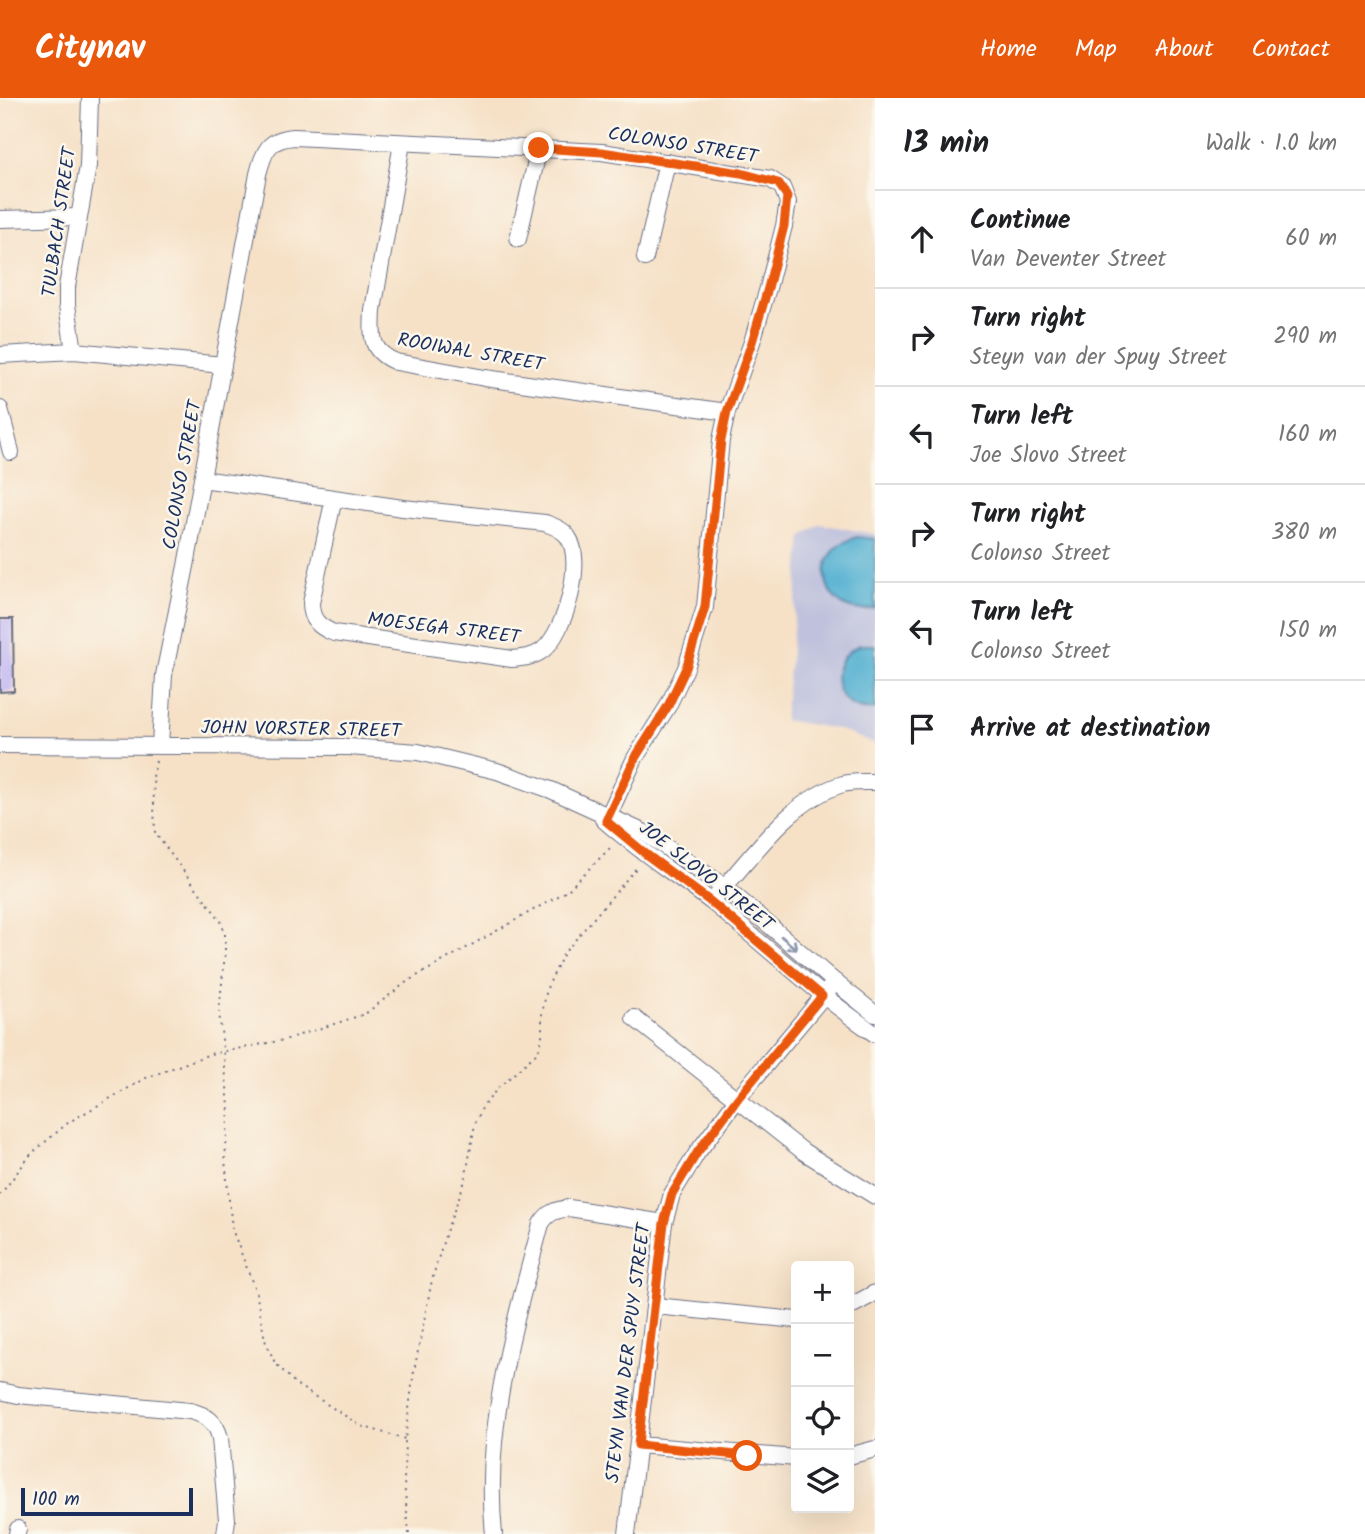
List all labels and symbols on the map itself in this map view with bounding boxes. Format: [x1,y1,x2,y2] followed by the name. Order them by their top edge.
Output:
[606,119,761,173] street label: COLONSO STREET
[523,132,554,163] route end
[35,144,86,299] street label: TULBACH STREET
[395,325,548,381] street label: ROOIWAL STREET
[155,397,211,552] street label: COLONSO STREET
[366,605,524,653] street label: MOESEGA STREET
[200,713,403,747] street label: JOHN VORSTER STREET
[632,814,781,940] street label: JOE SLOVO STREET
[780,934,797,951] one-way arrow
[598,1220,660,1485] street label: STEYN VAN DER SPUY STREET
[731,1440,762,1471] route start
[21,1485,192,1517] scale bar

